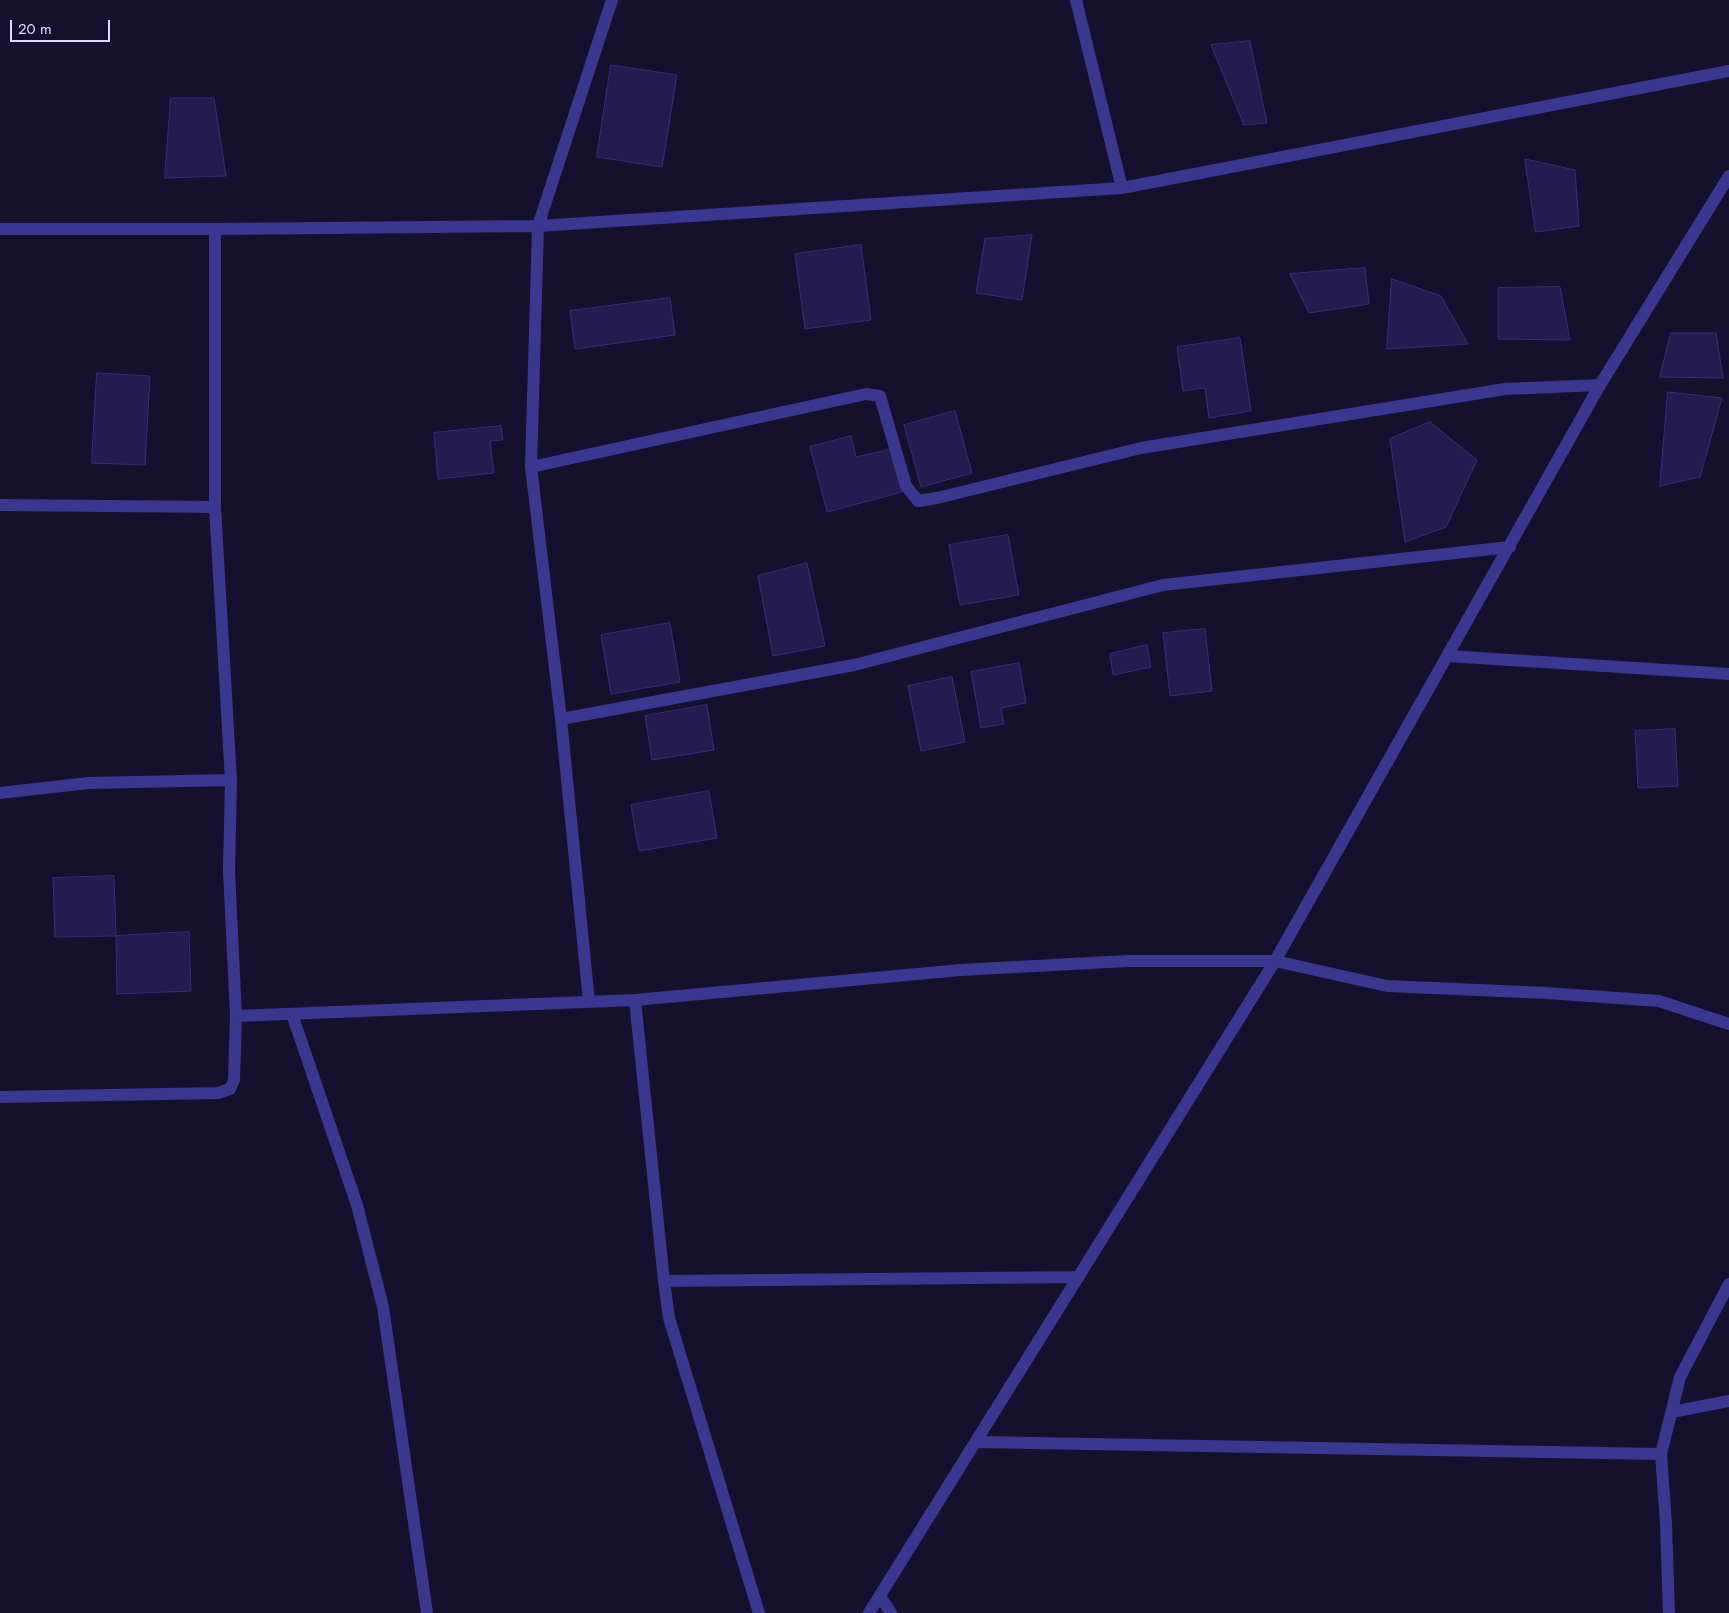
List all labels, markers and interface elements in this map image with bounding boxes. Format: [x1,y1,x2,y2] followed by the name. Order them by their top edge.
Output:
[12,10,112,42] scale bar
[18,18,52,40] text: 20 m

